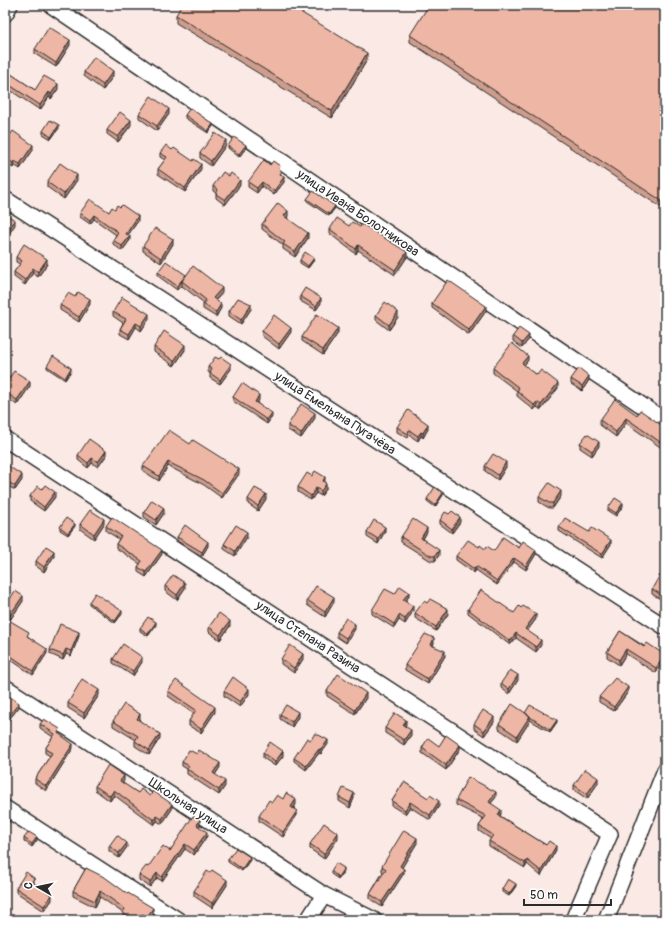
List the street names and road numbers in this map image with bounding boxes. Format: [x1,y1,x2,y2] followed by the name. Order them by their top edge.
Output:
[293,165,422,260] street label: улица Ивана Болотникова
[271,367,399,458] street label: улица Емельяна Пугачёва
[252,597,363,677] street label: улица Степана Разина
[145,775,231,837] street label: Школьная улица

